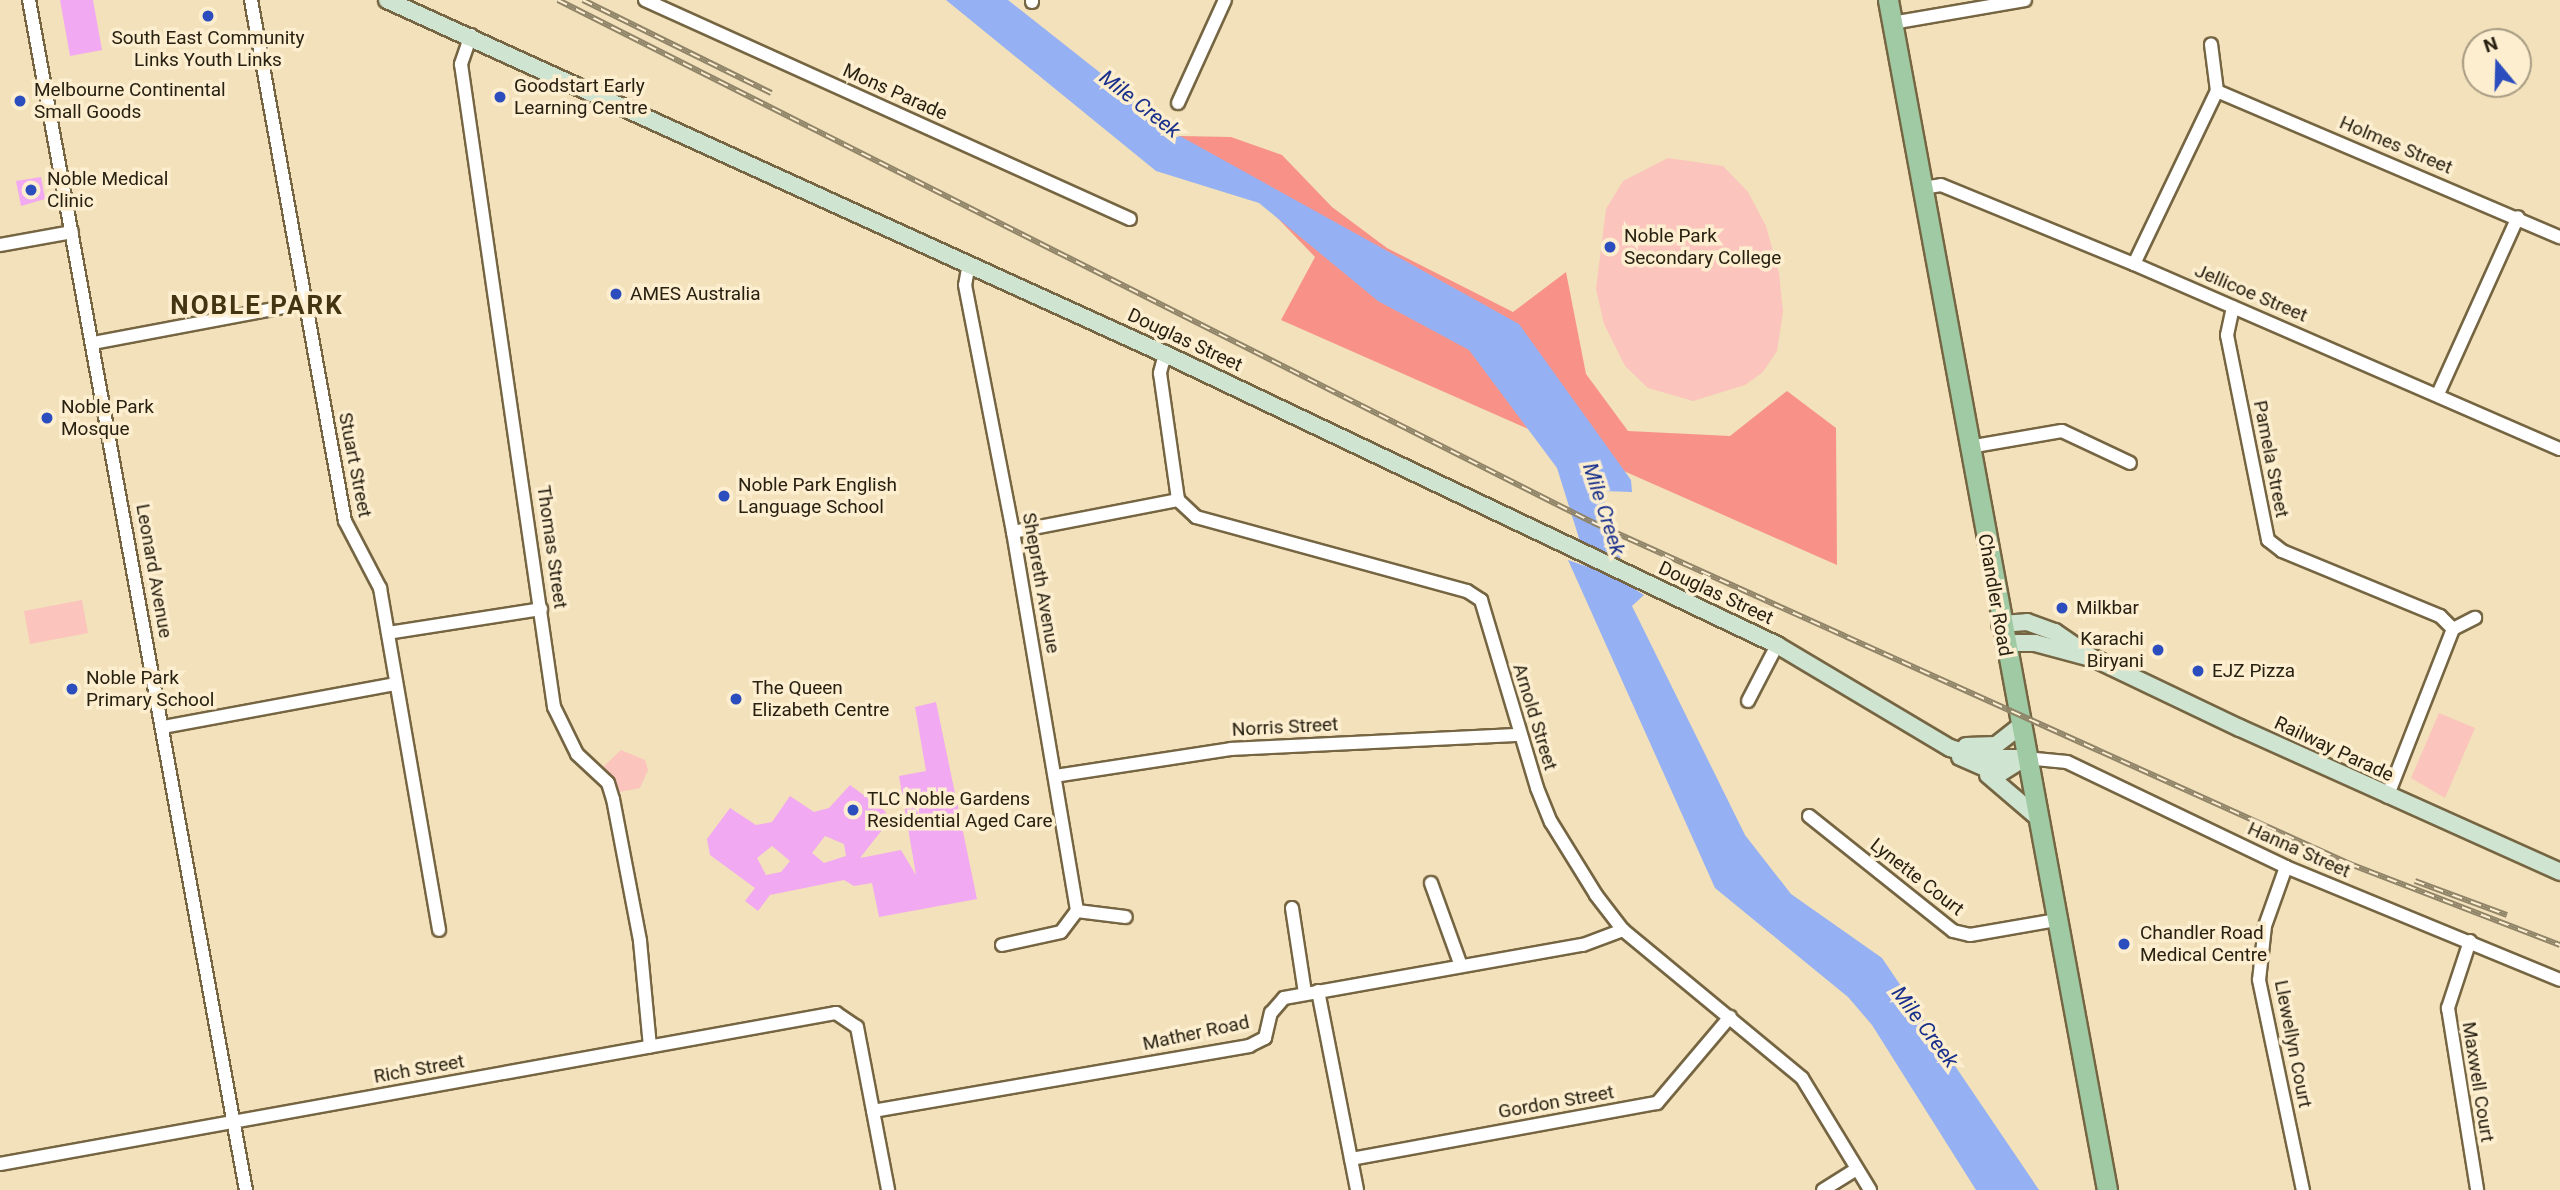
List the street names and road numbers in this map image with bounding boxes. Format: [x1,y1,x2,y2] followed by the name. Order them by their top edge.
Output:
[839,59,951,125] street label: Mons Parade
[2336,111,2456,179] street label: Holmes Street
[2191,259,2311,327] street label: Jellicoe Street
[1124,303,1246,377] street label: Douglas Street
[2248,399,2294,519] street label: Pamela Street
[334,411,376,519] street label: Stuart Street
[532,484,572,610] street label: Thomas Street
[131,502,177,640] street label: Leonard Avenue
[1017,511,1065,655] street label: Shepreth Avenue
[1973,532,2017,658] street label: Chandler Road
[1655,556,1777,630] street label: Douglas Street
[1508,661,1562,773] street label: Arnold Street
[2271,711,2397,787] street label: Railway Parade
[1231,713,1339,741] street label: Norris Street
[2244,817,2354,883] street label: Hanna Street
[1866,833,1968,921] street label: Lynette Court
[2269,978,2317,1110] street label: Llewellyn Court
[1141,1011,1251,1055] street label: Mather Road
[2457,1020,2499,1144] street label: Maxwell Court
[372,1050,466,1088] street label: Rich Street
[1496,1081,1616,1123] street label: Gordon Street

